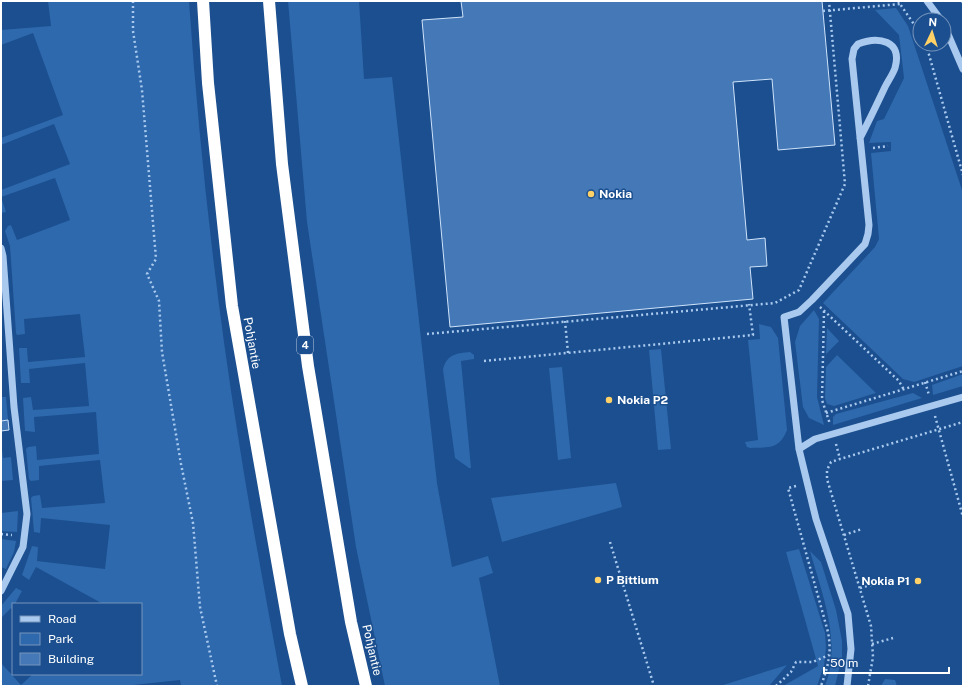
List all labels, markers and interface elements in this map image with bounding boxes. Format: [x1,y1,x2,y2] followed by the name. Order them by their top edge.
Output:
[912,12,952,52] north arrow
[928,16,937,28] text: N
[599,187,632,201] place label: Nokia
[586,189,596,199] marker: Nokia
[241,316,263,370] street label: Pohjantie
[297,336,313,354] road number: 4
[617,393,669,407] place label: Nokia P2
[604,395,614,405] marker: Nokia P2
[606,573,659,587] place label: P Bittium
[861,574,910,588] place label: Nokia P1
[593,575,603,585] marker: P Bittium
[913,576,923,586] marker: Nokia P1
[12,603,142,675] legend
[48,612,76,626] text: Road
[359,623,385,677] street label: Pohjantie
[48,632,74,646] text: Park
[824,649,949,675] scale bar
[48,652,94,666] text: Building
[830,656,858,670] text: 50 m

